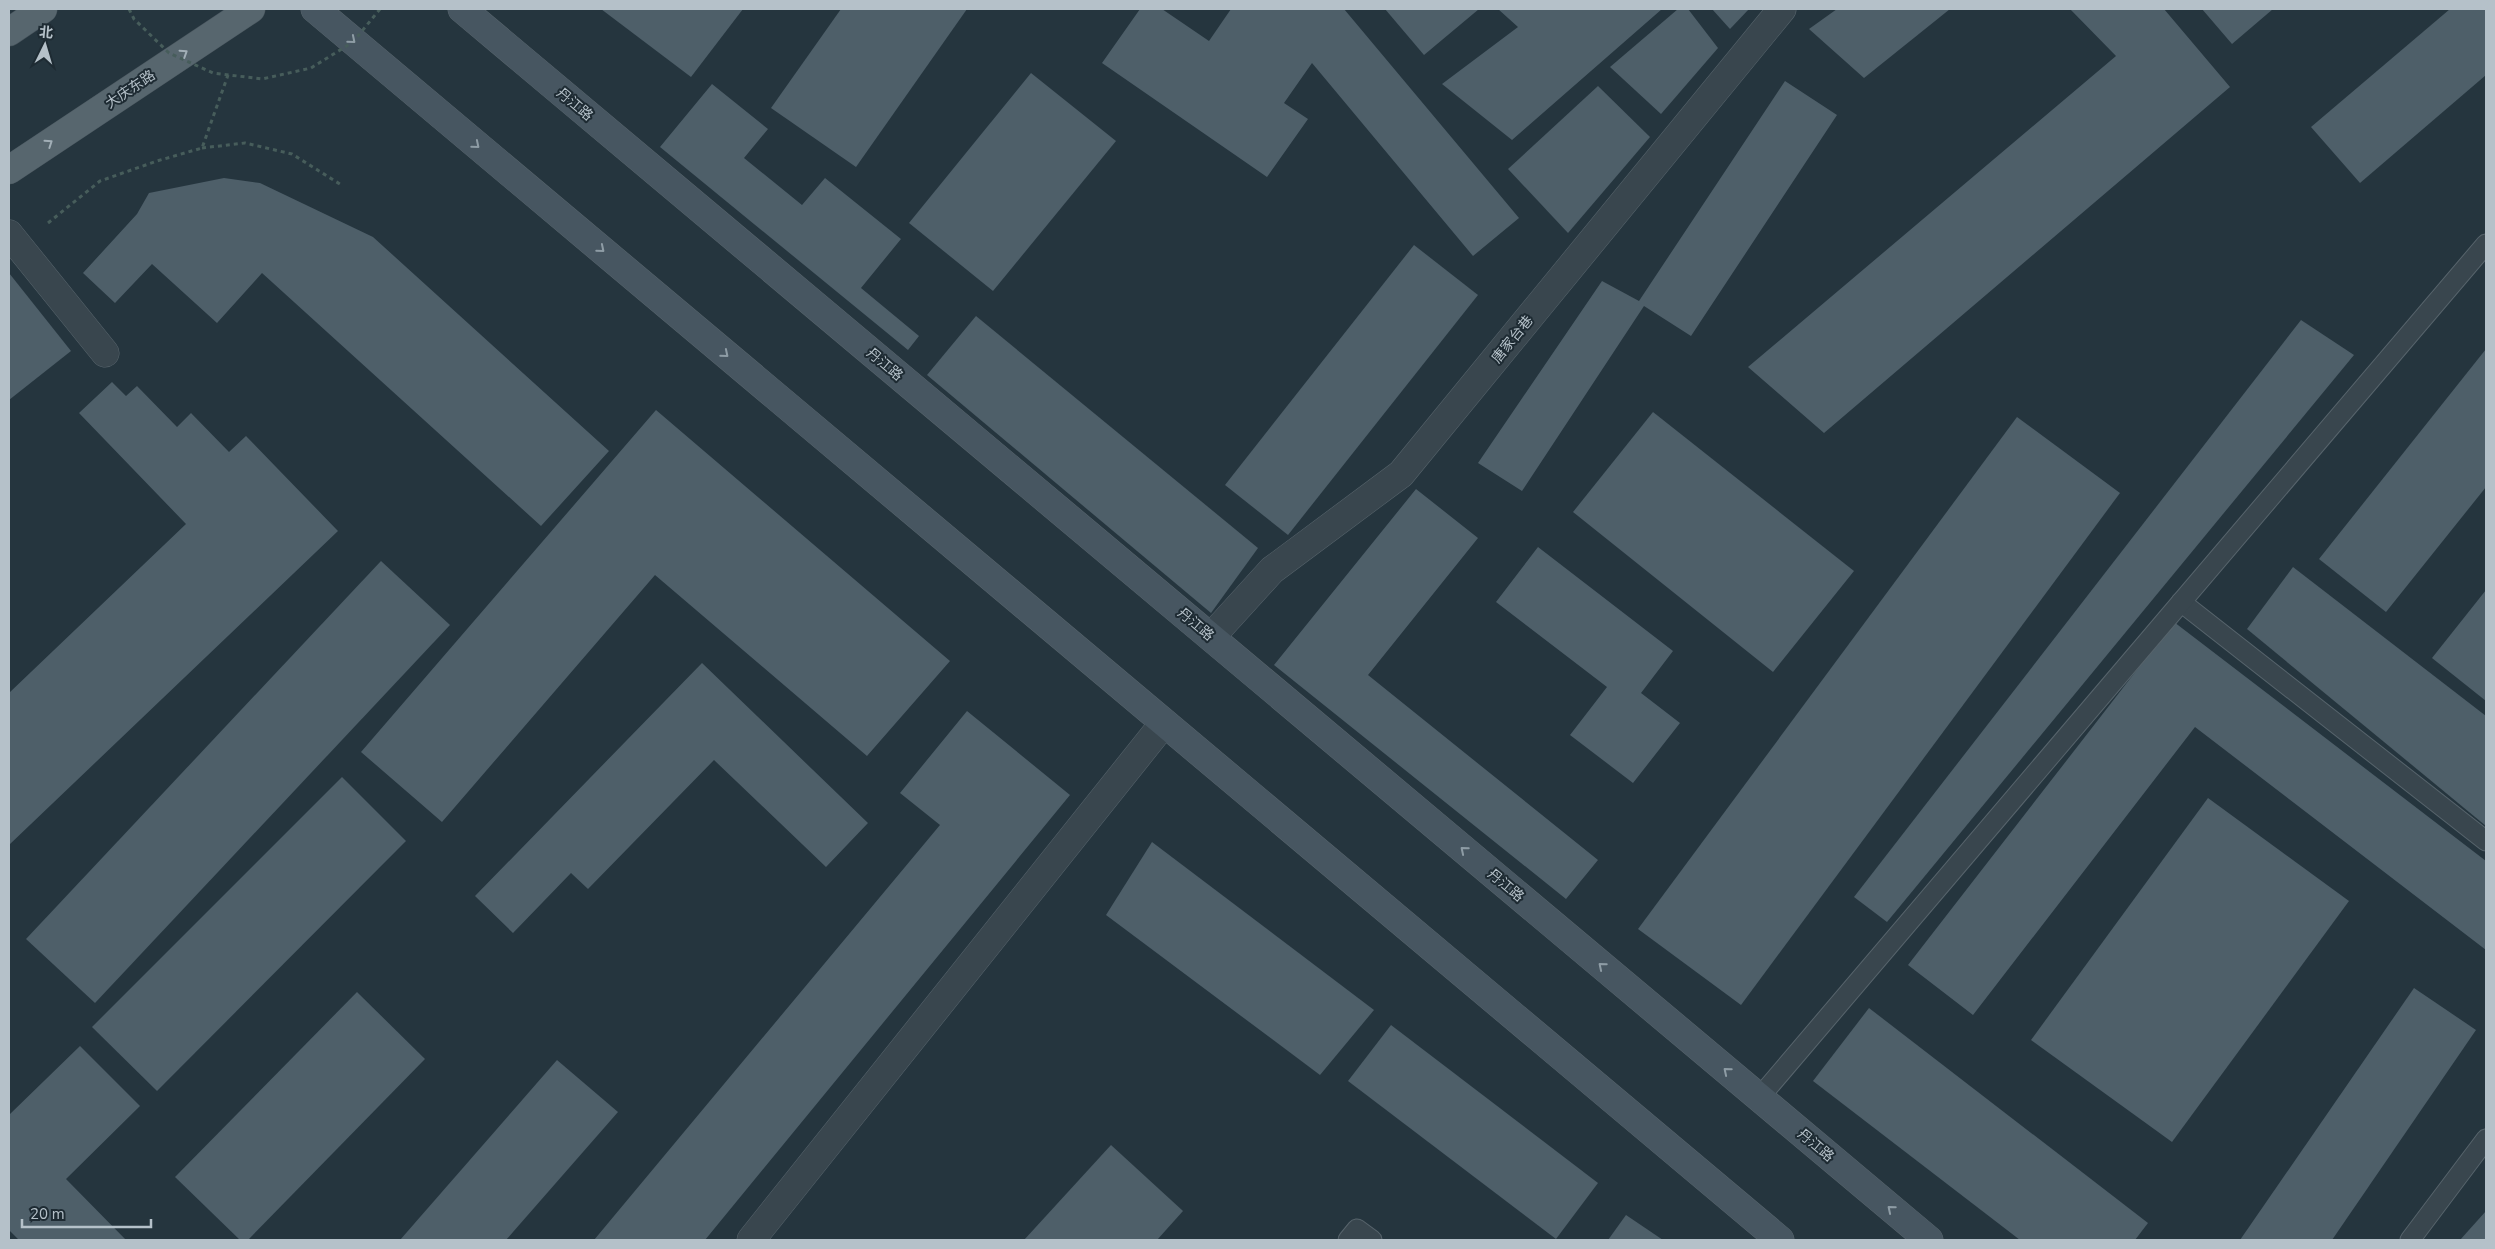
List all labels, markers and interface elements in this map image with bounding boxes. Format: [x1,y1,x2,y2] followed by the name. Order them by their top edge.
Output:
[20,20,70,70] north arrow
[38,22,54,43] text: 北
[346,34,355,43] one-way arrow
[179,50,188,59] one-way arrow
[102,66,159,113] street label: 大庆东路
[552,84,597,125] street label: 丹江路
[471,139,480,148] one-way arrow
[43,140,53,149] one-way arrow
[595,244,604,253] one-way arrow
[1487,312,1537,367] street label: 唐家台巷
[862,344,907,385] street label: 丹江路
[719,348,728,356] one-way arrow
[1173,604,1218,645] street label: 丹江路
[1461,847,1470,856] one-way arrow
[1483,865,1528,906] street label: 丹江路
[1599,963,1608,972] one-way arrow
[1723,1067,1732,1076] one-way arrow
[1793,1125,1838,1166] street label: 丹江路
[22,1196,151,1228] scale bar
[30,1204,65,1224] text: 20 m
[1888,1206,1897,1215] one-way arrow

